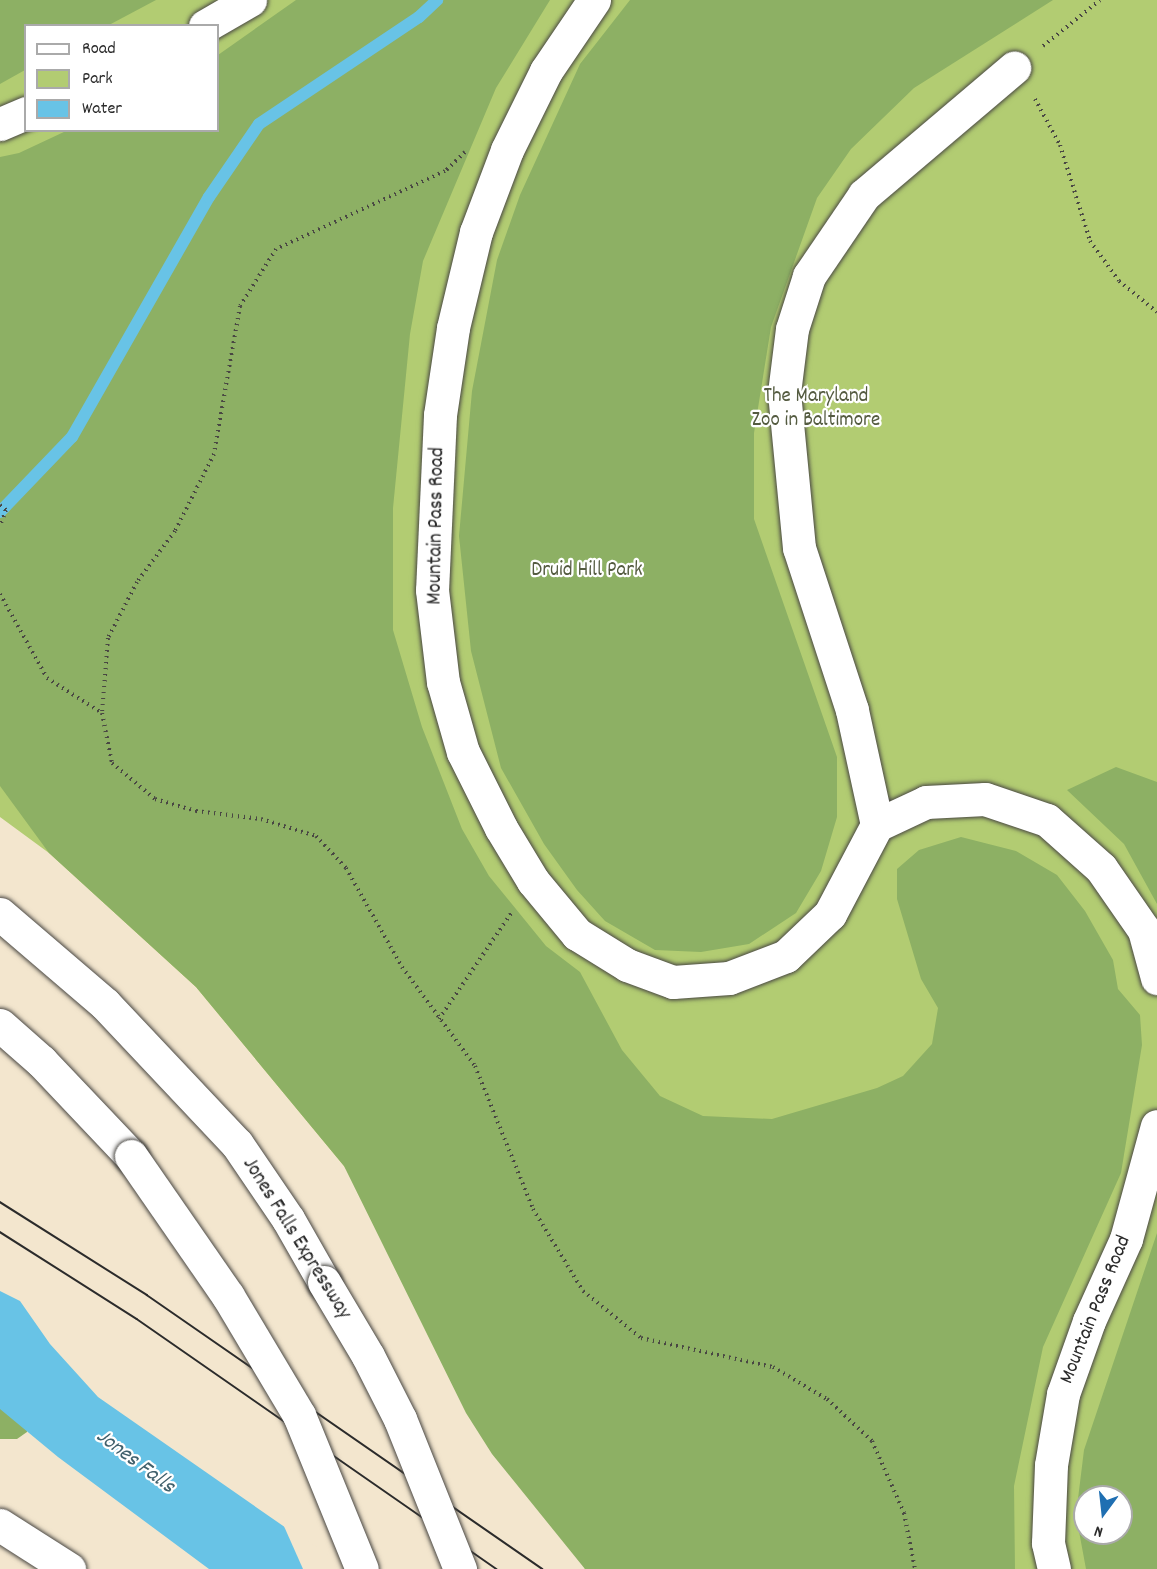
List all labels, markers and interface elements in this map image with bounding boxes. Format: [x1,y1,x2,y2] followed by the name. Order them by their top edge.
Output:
[24,24,219,132] legend
[82,37,116,62] text: Road
[82,67,113,92] text: Park
[82,97,122,122] text: Water
[752,384,880,434] park label: The Maryland Zoo in Baltimore
[423,447,451,605] street label: Mountain Pass Road
[531,558,643,584] park label: Druid Hill Park
[236,1153,356,1325] street label: Jones Falls Expressway
[1055,1232,1137,1388] street label: Mountain Pass Road
[90,1424,180,1500] water label: Jones Falls
[1073,1485,1133,1545] north arrow
[1092,1519,1106,1543] text: N

